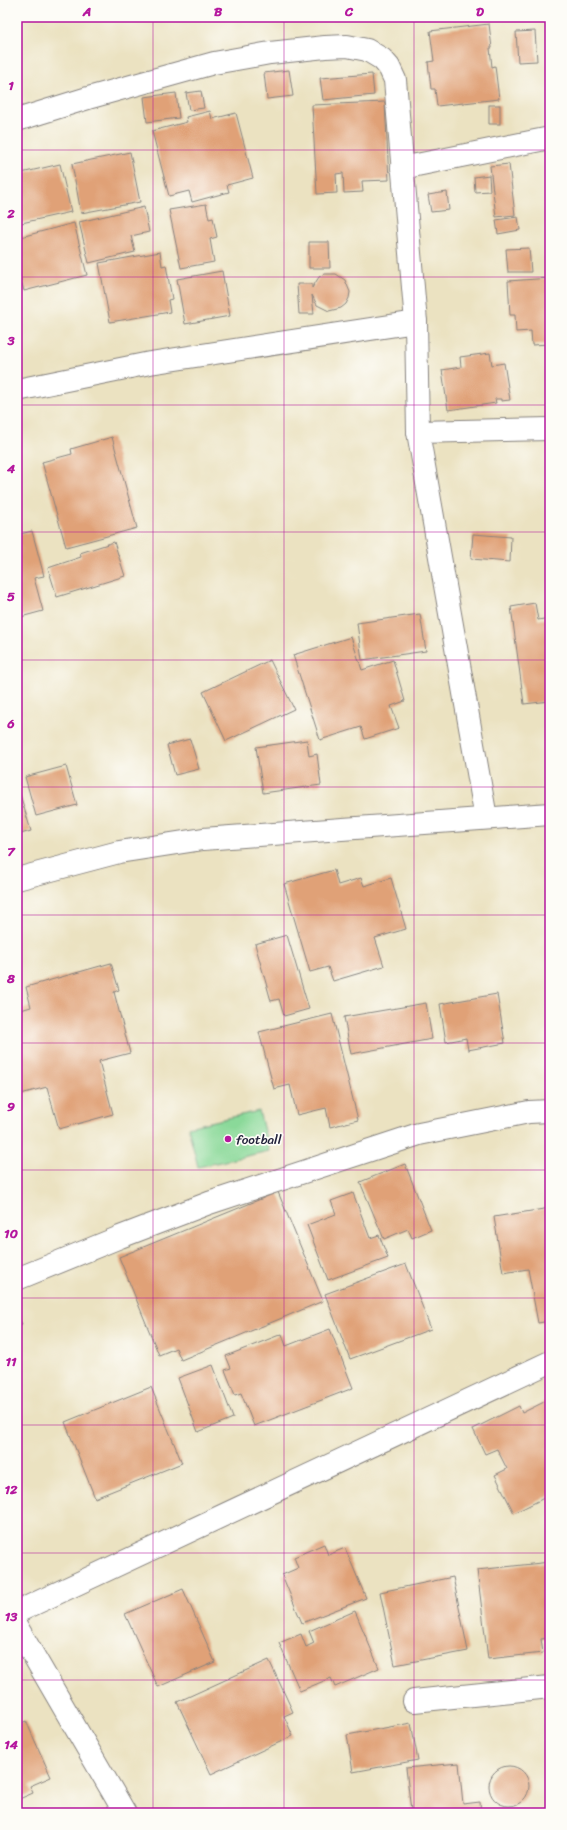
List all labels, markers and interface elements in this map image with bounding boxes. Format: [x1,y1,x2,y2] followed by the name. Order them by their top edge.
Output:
[82,0,91,23] text: A
[214,0,223,23] text: B
[344,0,354,23] text: C
[476,0,484,23] text: D
[8,74,14,97] text: 1
[6,202,15,225] text: 2
[6,329,15,352] text: 3
[6,457,16,480] text: 4
[7,585,15,608] text: 5
[6,712,15,735] text: 6
[7,840,16,863] text: 7
[6,967,15,990] text: 8
[7,1095,15,1118] text: 9
[236,1128,282,1151] place label: football
[223,1134,233,1144] marker: football
[4,1222,18,1245] text: 10
[5,1350,17,1373] text: 11
[4,1478,18,1501] text: 12
[5,1605,18,1628] text: 13
[4,1733,19,1756] text: 14

